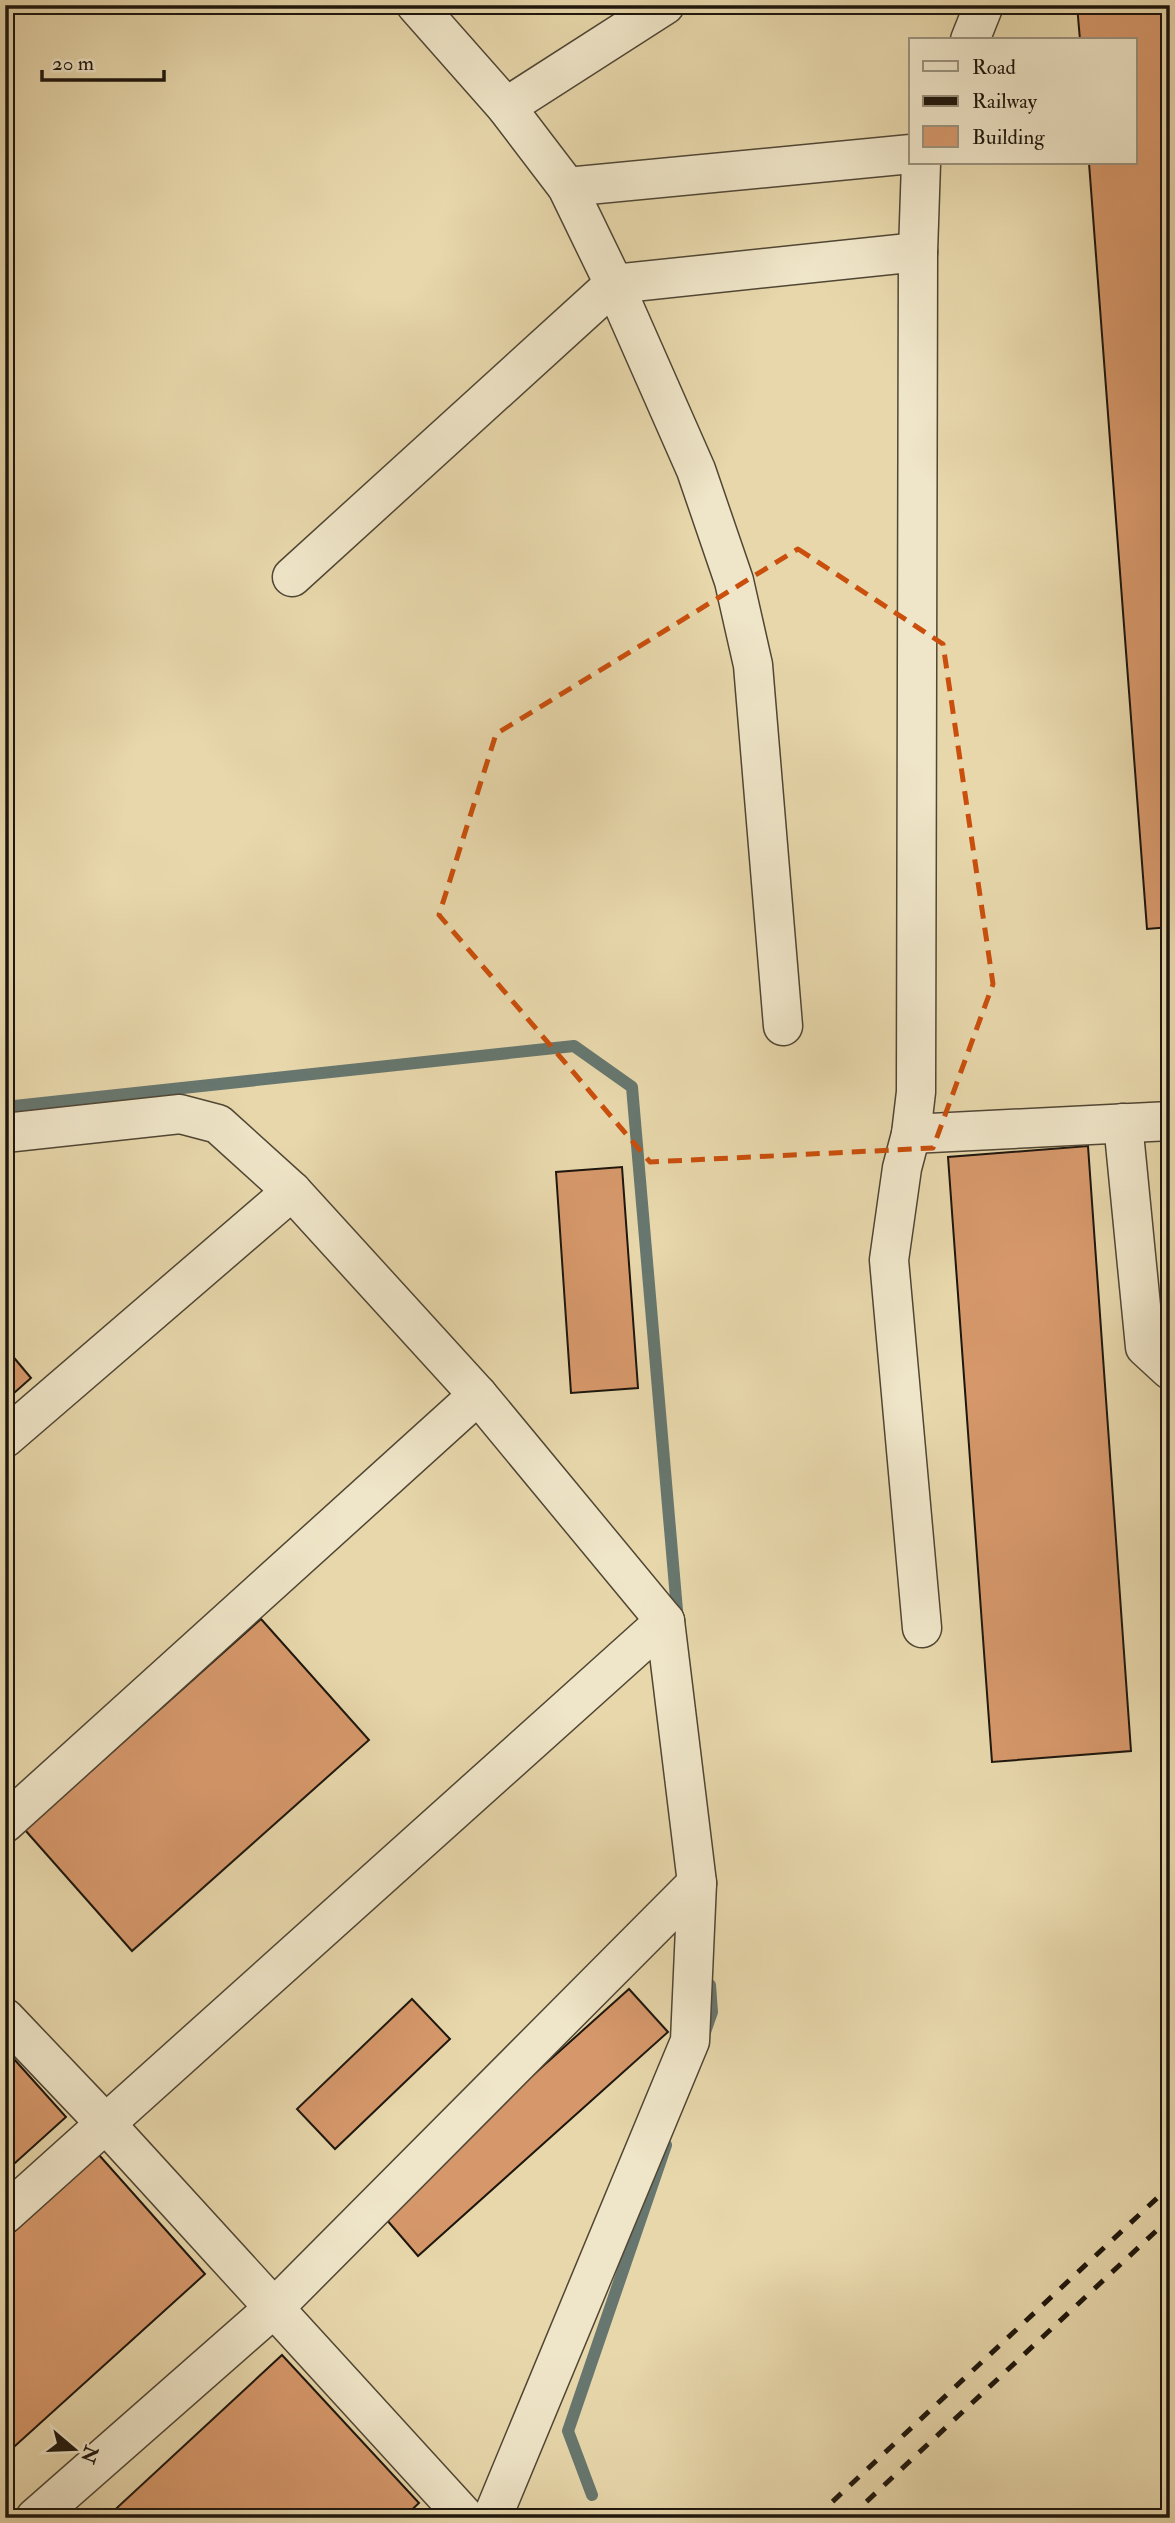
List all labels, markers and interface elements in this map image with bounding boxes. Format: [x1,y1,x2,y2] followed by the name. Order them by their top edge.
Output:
[42,38,164,82] scale bar
[909,38,1136,164] legend
[52,50,94,77] text: 20 m
[972,54,1017,81] text: Road
[972,88,1038,115] text: Railway
[972,124,1045,151] text: Building
[38,2414,108,2484] north arrow
[75,2441,104,2467] text: N

